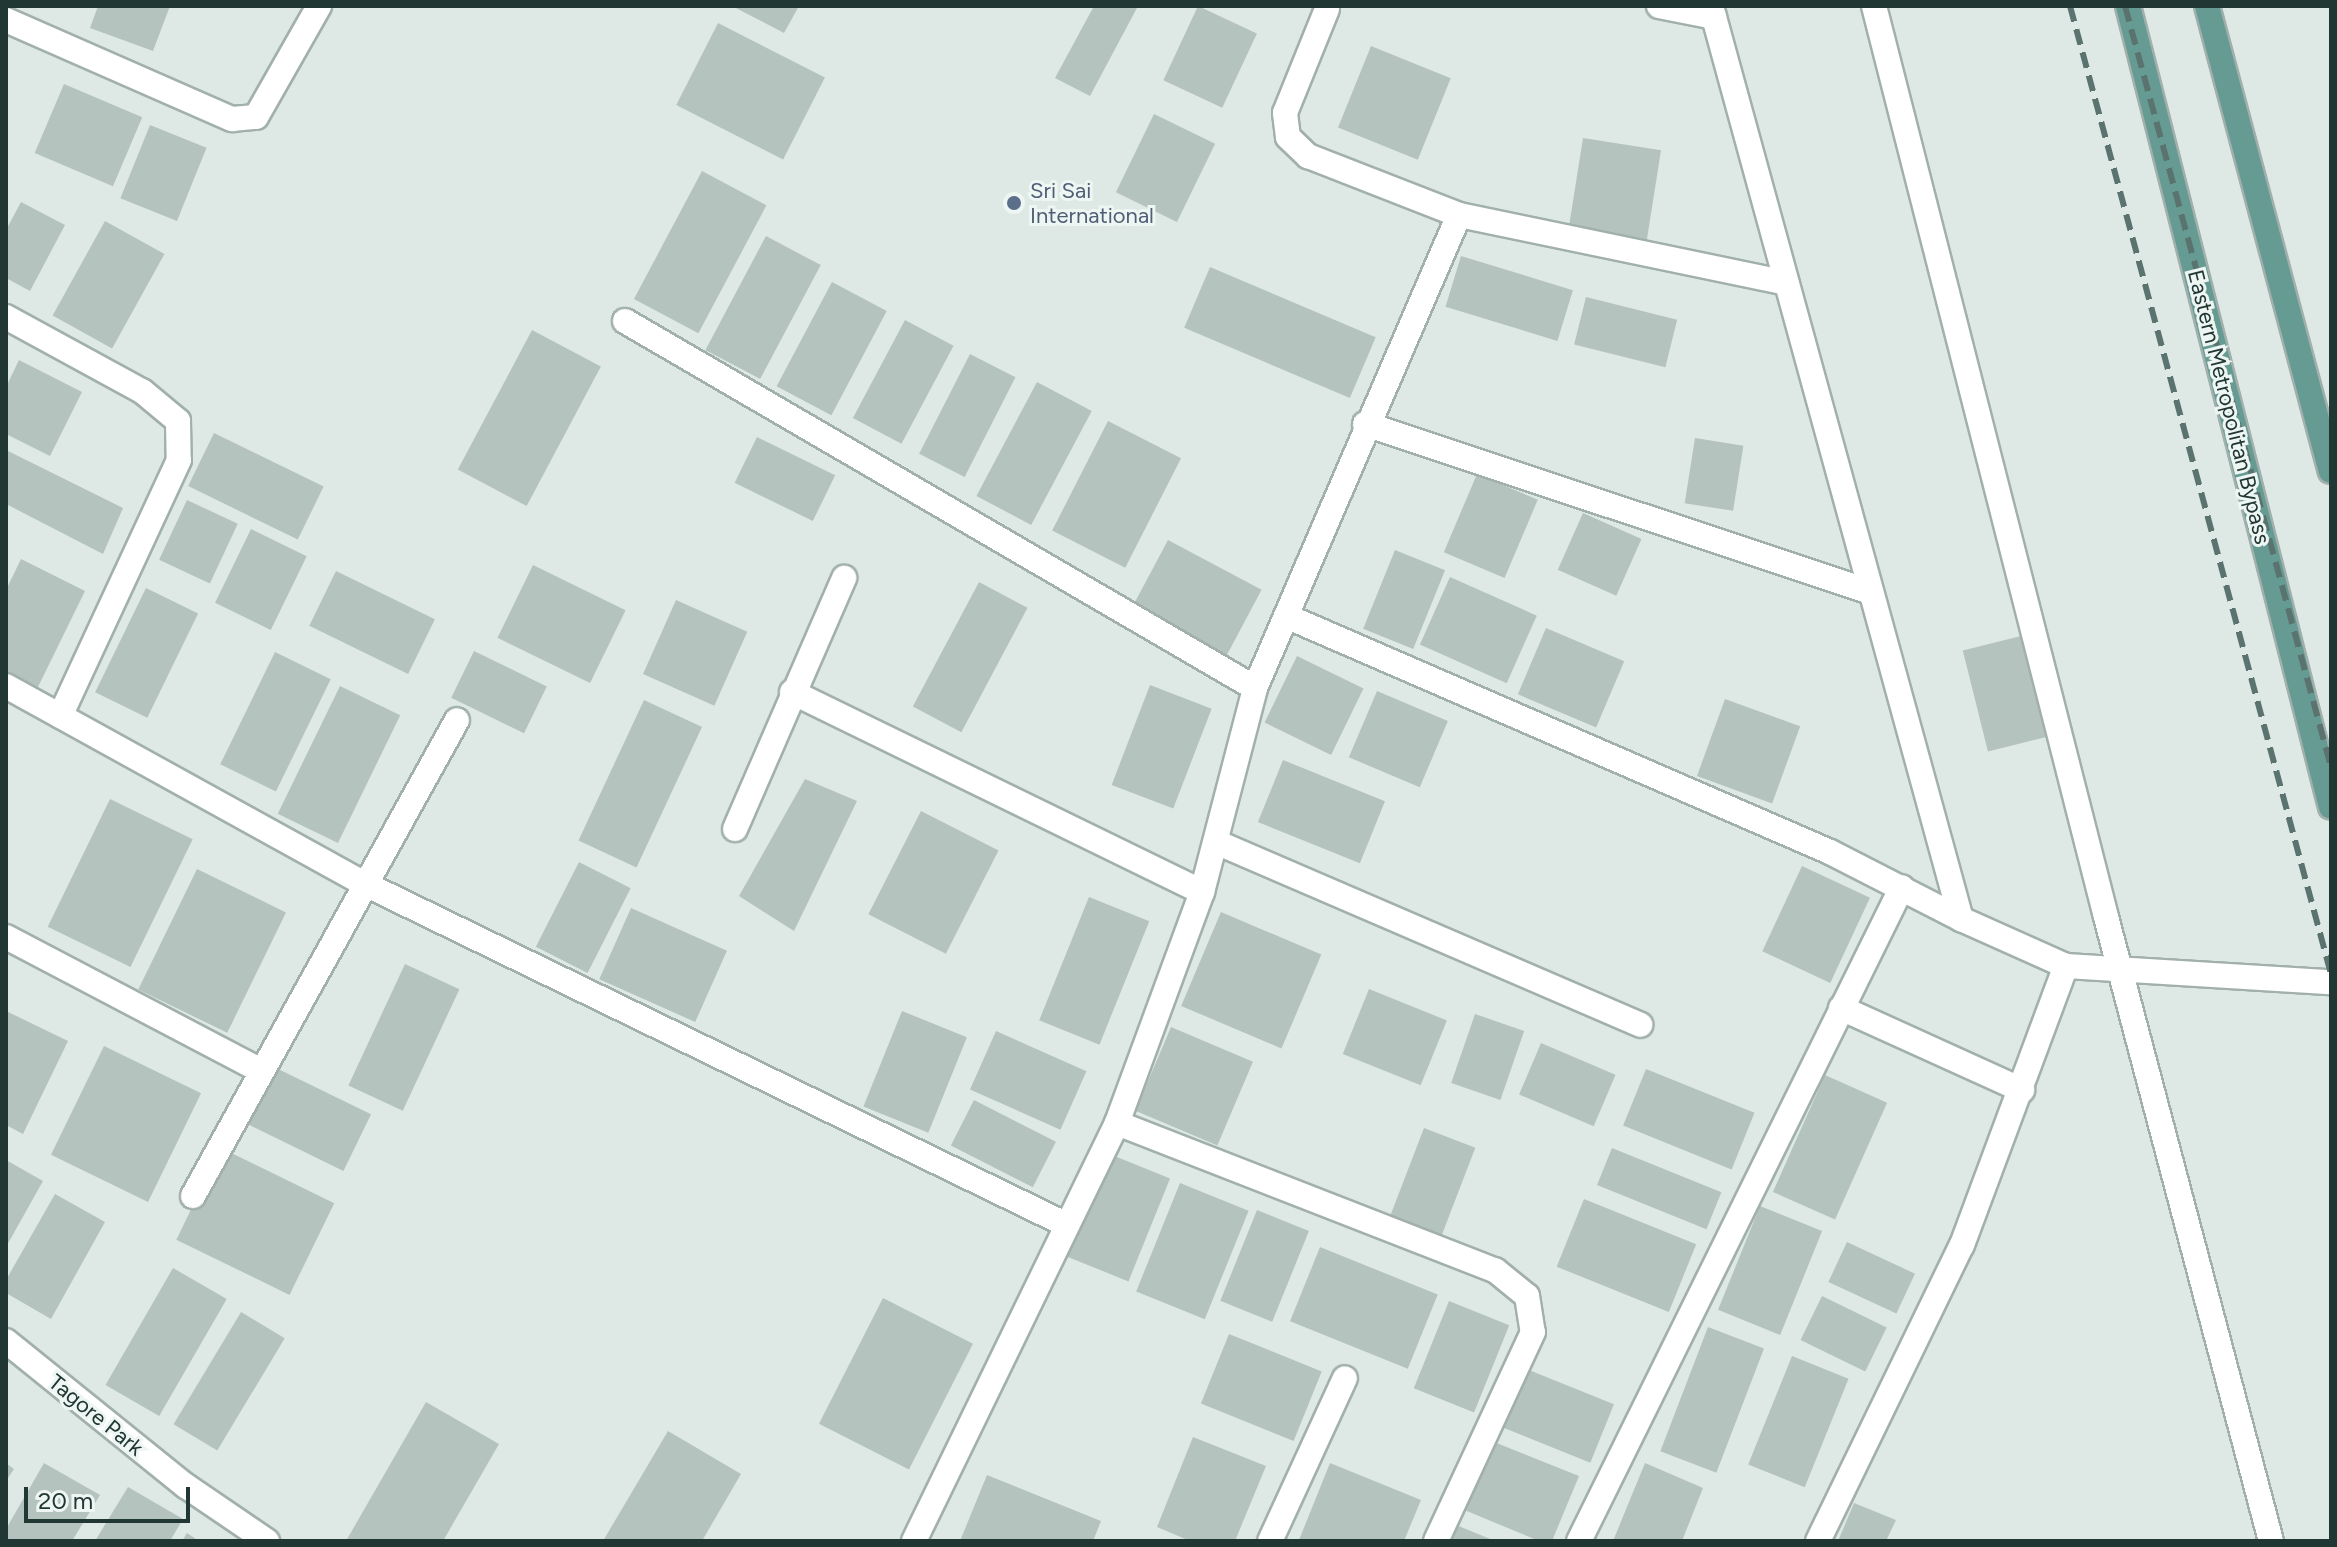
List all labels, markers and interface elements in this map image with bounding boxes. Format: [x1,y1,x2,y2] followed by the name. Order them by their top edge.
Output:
[1030,177,1154,228] place label: Sri Sai International
[1005,194,1023,212] marker: Sri Sai International
[2182,267,2276,547] street label: Eastern Metropolitan Bypass
[43,1369,149,1461] street label: Tagore Park
[28,1471,194,1521] scale bar
[38,1486,93,1515] text: 20 m

